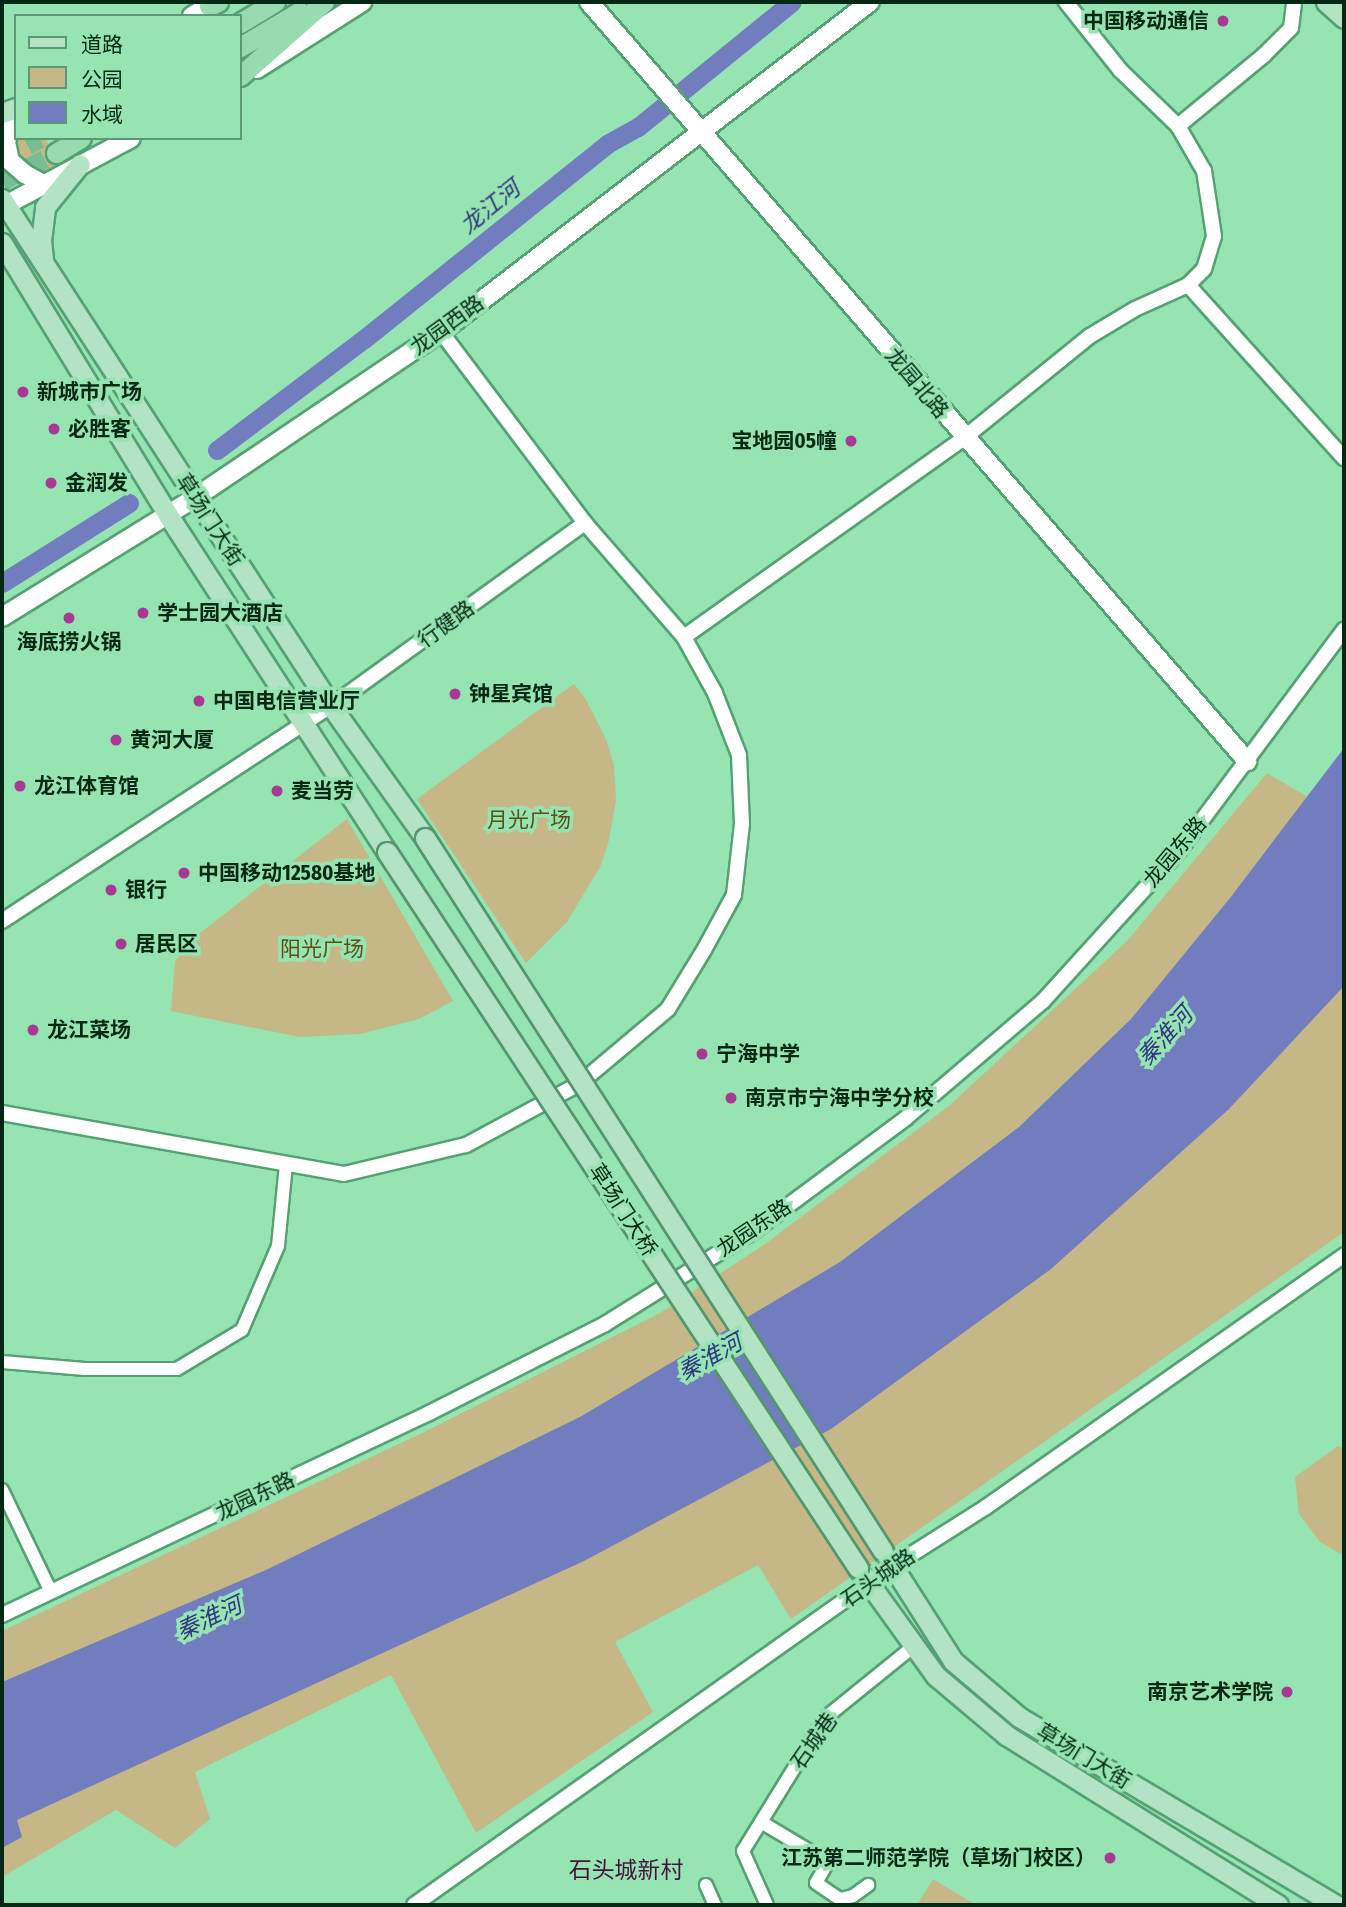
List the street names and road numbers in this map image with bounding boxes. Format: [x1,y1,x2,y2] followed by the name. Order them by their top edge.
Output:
[406,290,488,360] street label: 龙园西路
[880,343,954,423] street label: 龙园北路
[171,469,249,571] street label: 草场门大街
[413,595,479,653] street label: 行健路
[1138,812,1212,892] street label: 龙园东路
[584,1159,662,1261] street label: 草场门大桥
[712,1194,796,1262] street label: 龙园东路
[212,1467,298,1525] street label: 龙园东路
[836,1544,920,1612] street label: 石头城路
[786,1708,842,1774] street label: 石城巷
[1033,1718,1135,1794] street label: 草场门大街

